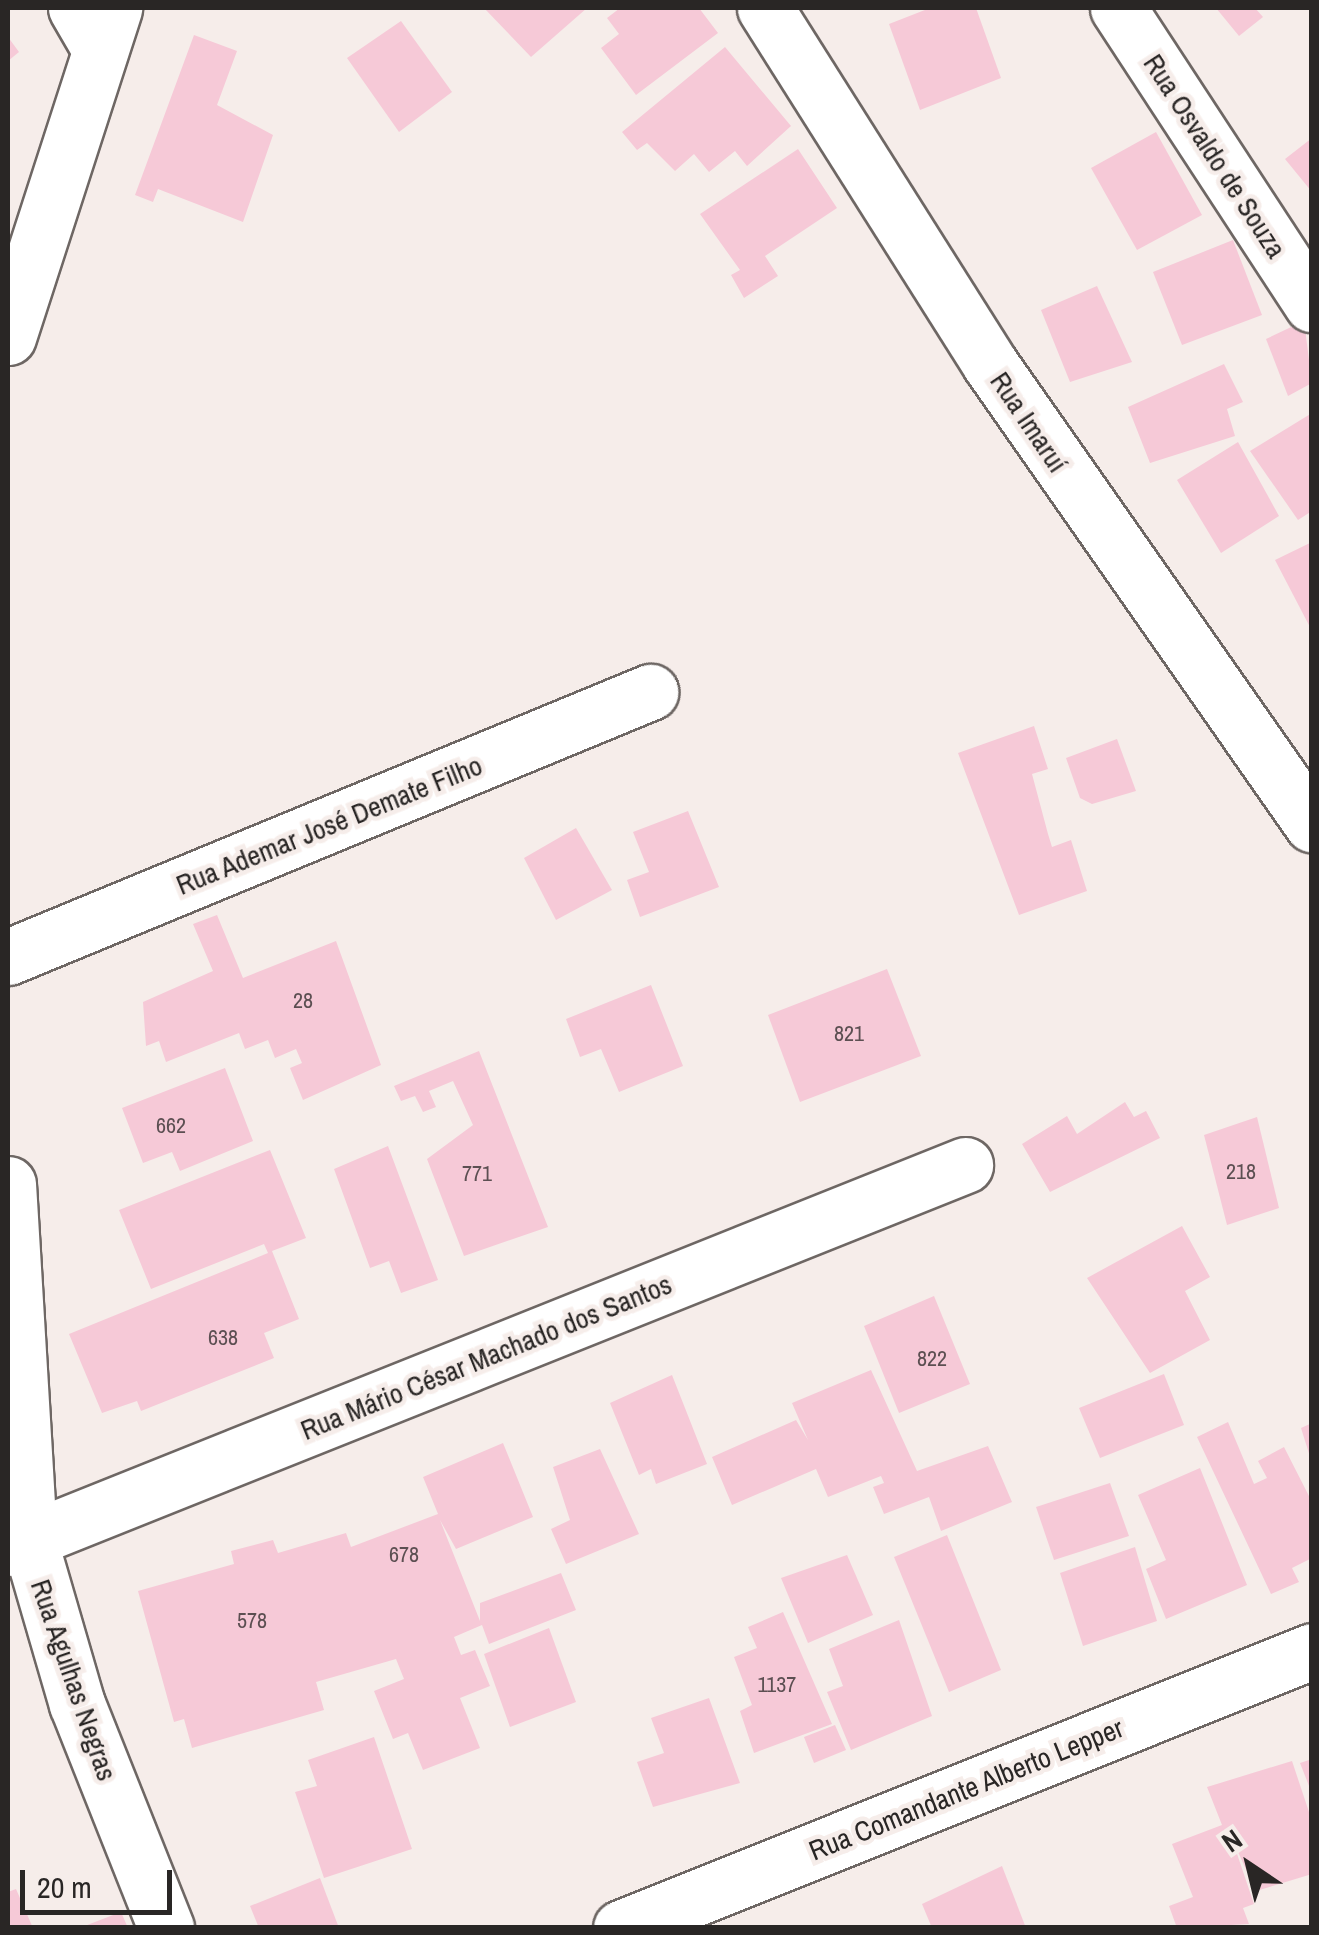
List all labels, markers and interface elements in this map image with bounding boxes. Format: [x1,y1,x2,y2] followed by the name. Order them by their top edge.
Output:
[1137,48,1293,264] street label: Rua Osvaldo de Souza
[983,366,1075,478] street label: Rua Imaruí
[171,748,487,902] street label: Rua Ademar José Demate Filho
[293,988,313,1014] house number: 28
[834,1021,864,1047] house number: 821
[156,1113,186,1139] house number: 662
[1226,1159,1256,1185] house number: 218
[462,1161,492,1187] house number: 771
[296,1267,676,1447] street label: Rua Mário César Machado dos Santos
[208,1325,238,1351] house number: 638
[917,1346,947,1372] house number: 822
[389,1542,419,1568] house number: 678
[24,1574,124,1786] street label: Rua Agulhas Negras
[237,1608,267,1634] house number: 578
[758,1672,796,1698] house number: 1137
[803,1710,1129,1868] street label: Rua Comandante Alberto Lepper
[1199,1815,1299,1915] north arrow
[1214,1820,1249,1861] text: N
[25,1850,178,1912] scale bar
[37,1867,92,1907] text: 20 m

